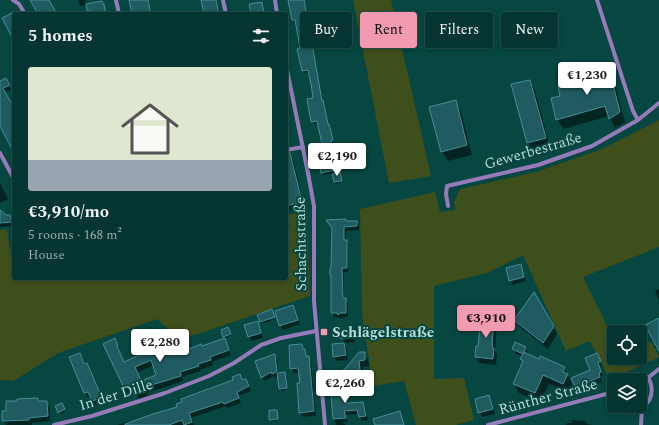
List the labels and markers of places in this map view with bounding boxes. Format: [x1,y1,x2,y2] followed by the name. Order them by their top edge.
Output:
[554,62,620,96] pin: €1,230
[304,143,370,177] pin: €2,190
[453,305,519,339] pin: €3,910
[332,321,434,344] place label: Schlägelstraße
[319,327,329,337] marker: Schlägelstraße
[127,329,193,363] pin: €2,280
[312,370,378,404] pin: €2,260

